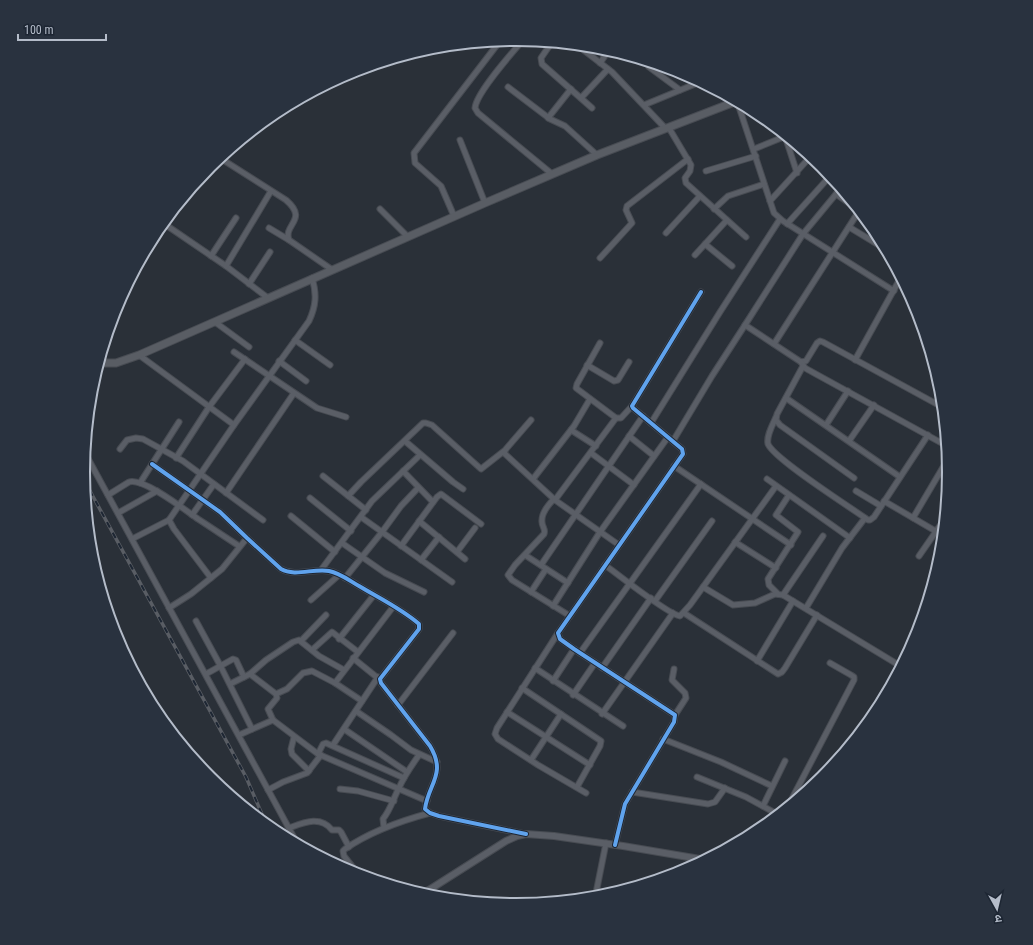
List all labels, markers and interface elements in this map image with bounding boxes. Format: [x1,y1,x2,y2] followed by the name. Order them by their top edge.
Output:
[18,16,106,42] scale bar
[24,23,54,37] text: 100 m
[977,889,1017,929] north arrow
[994,912,1002,925] text: उ

